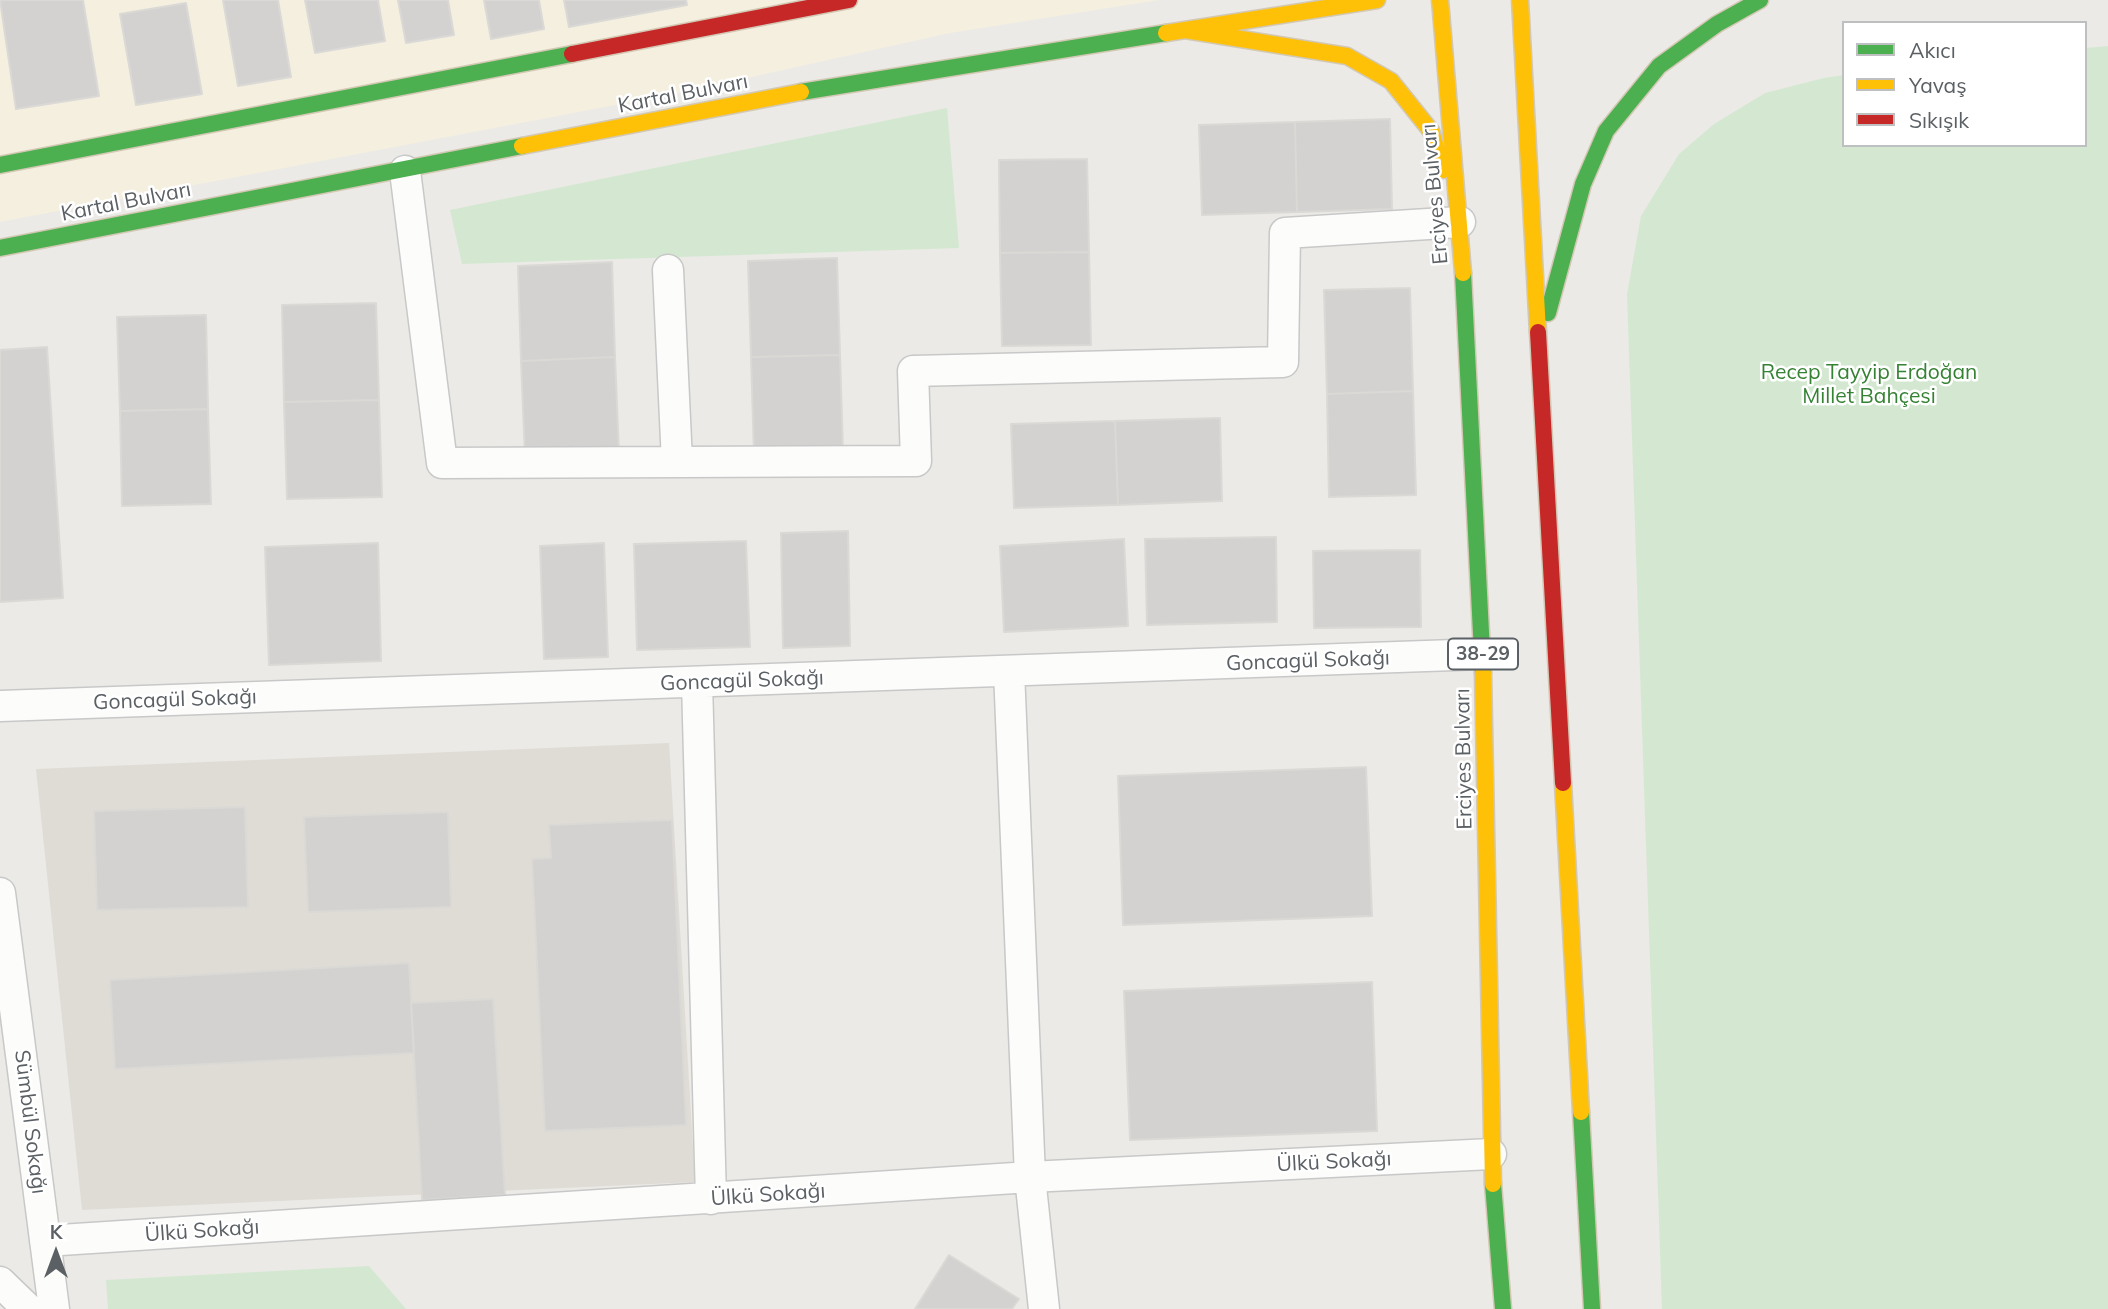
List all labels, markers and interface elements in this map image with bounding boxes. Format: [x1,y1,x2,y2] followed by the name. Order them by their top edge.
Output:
[1842,21,2087,147] legend
[1909,37,1956,63] text: Akıcı
[616,69,750,119] street label: Kartal Bulvarı
[1909,72,1967,98] text: Yavaş
[1909,107,1969,133] text: Sıkışık
[1416,123,1454,265] street label: Erciyes Bulvarı
[59,177,193,227] street label: Kartal Bulvarı
[1761,360,1977,410] park label: Recep Tayyip Erdoğan Millet Bahçesi
[1448,638,1518,670] road number: 38-29
[1226,646,1390,676] street label: Goncagül Sokağı
[660,666,824,696] street label: Goncagül Sokağı
[93,685,257,715] street label: Goncagül Sokağı
[1450,688,1478,830] street label: Erciyes Bulvarı
[9,1049,51,1195] street label: Sümbül Sokağı
[1276,1146,1392,1178] street label: Ülkü Sokağı
[710,1178,826,1212] street label: Ülkü Sokağı
[144,1214,260,1248] street label: Ülkü Sokağı
[21,1218,91,1288] north arrow
[50,1220,62,1244] text: K

